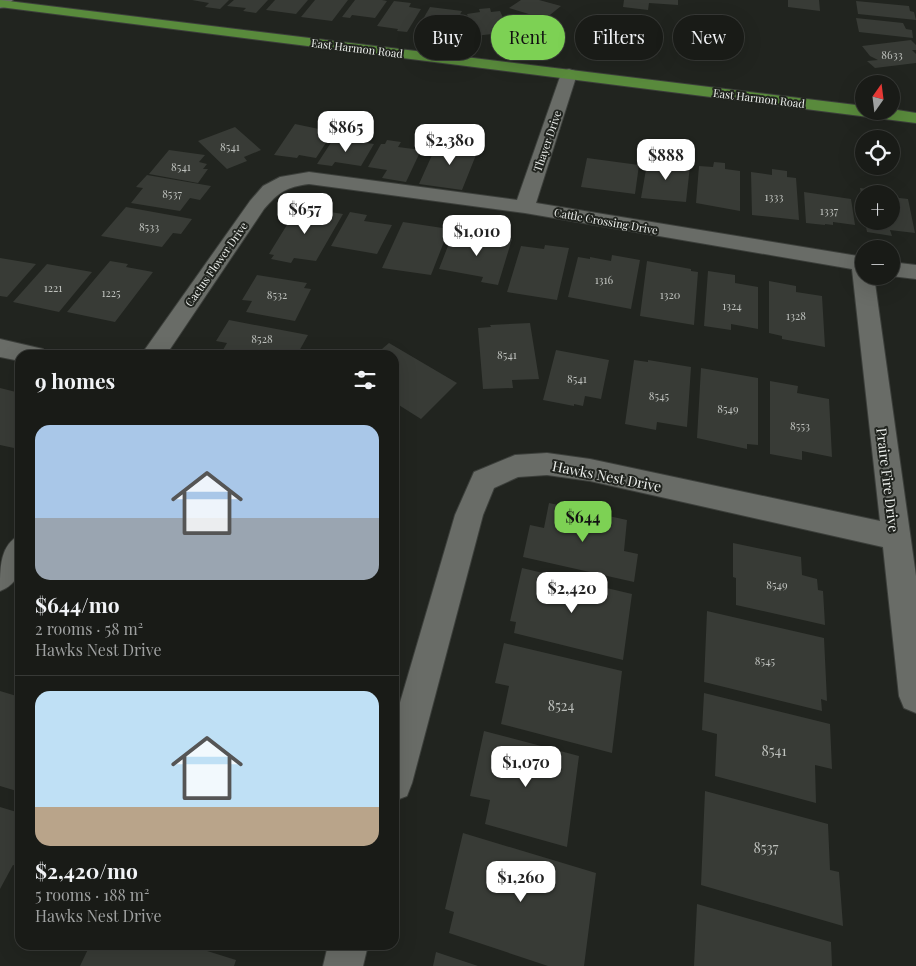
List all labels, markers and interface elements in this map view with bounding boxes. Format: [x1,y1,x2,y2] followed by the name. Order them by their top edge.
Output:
[414,15,481,60] chip: Buy
[491,15,565,60] chip: Rent
[575,15,663,60] chip: Filters
[673,15,744,60] chip: New
[310,35,404,61] street label: East Harmon Road
[881,47,903,62] house number: 8633
[855,75,900,120] north arrow
[855,75,900,285] map controls
[712,85,806,111] street label: East Harmon Road
[529,108,565,174] street label: Thayer Drive
[316,110,376,153] pin: $865
[329,116,363,137] text: $865
[409,124,491,166] pin: $2,380
[426,129,474,150] text: $2,380
[855,130,900,175] button: locate
[636,138,696,181] pin: $888
[220,139,240,154] house number: 8541
[648,144,684,165] text: $888
[171,159,191,174] house number: 8541
[855,185,900,230] button: +
[162,186,182,201] house number: 8537
[765,189,783,204] house number: 1333
[275,192,335,235] pin: $657
[289,198,321,219] text: $657
[820,203,839,218] house number: 1337
[553,204,659,238] street label: Cattle Crossing Drive
[436,214,518,257] pin: $1,010
[181,218,251,309] street label: Cactus Flower Drive
[139,219,159,234] house number: 8533
[454,220,500,241] text: $1,010
[855,240,900,285] button: −
[595,272,614,287] house number: 1316
[44,280,62,295] house number: 1221
[101,285,121,300] house number: 1225
[267,287,287,302] house number: 8532
[660,287,681,302] house number: 1320
[722,298,742,313] house number: 1324
[786,308,806,323] house number: 1328
[251,331,273,346] house number: 8528
[497,347,517,362] house number: 8541
[35,366,115,394] text: 9 homes
[351,366,379,394] icon: filters
[567,371,587,386] house number: 8541
[649,388,670,403] house number: 8545
[717,401,739,416] house number: 8549
[790,418,810,433] house number: 8553
[872,427,904,533] street label: Praire Fire Drive
[551,456,663,496] street label: Hawks Nest Drive
[162,458,252,548] icon: home
[553,500,613,543] pin: $644
[565,506,601,527] text: $644
[531,572,613,614] pin: $2,420
[547,577,597,598] text: $2,420
[766,577,788,592] house number: 8549
[35,590,120,618] text: $644/mo
[35,618,143,639] text: 2 rooms · 58 m²
[35,639,162,660] text: Hawks Nest Drive
[755,653,776,668] house number: 8545
[548,696,574,715] house number: 8524
[162,723,252,813] icon: home
[761,741,787,760] house number: 8541
[485,746,567,788] pin: $1,070
[502,751,550,772] text: $1,070
[753,838,779,857] house number: 8537
[35,856,138,884] text: $2,420/mo
[480,860,562,903] pin: $1,260
[497,866,545,887] text: $1,260
[35,884,149,905] text: 5 rooms · 188 m²
[35,905,162,926] text: Hawks Nest Drive

